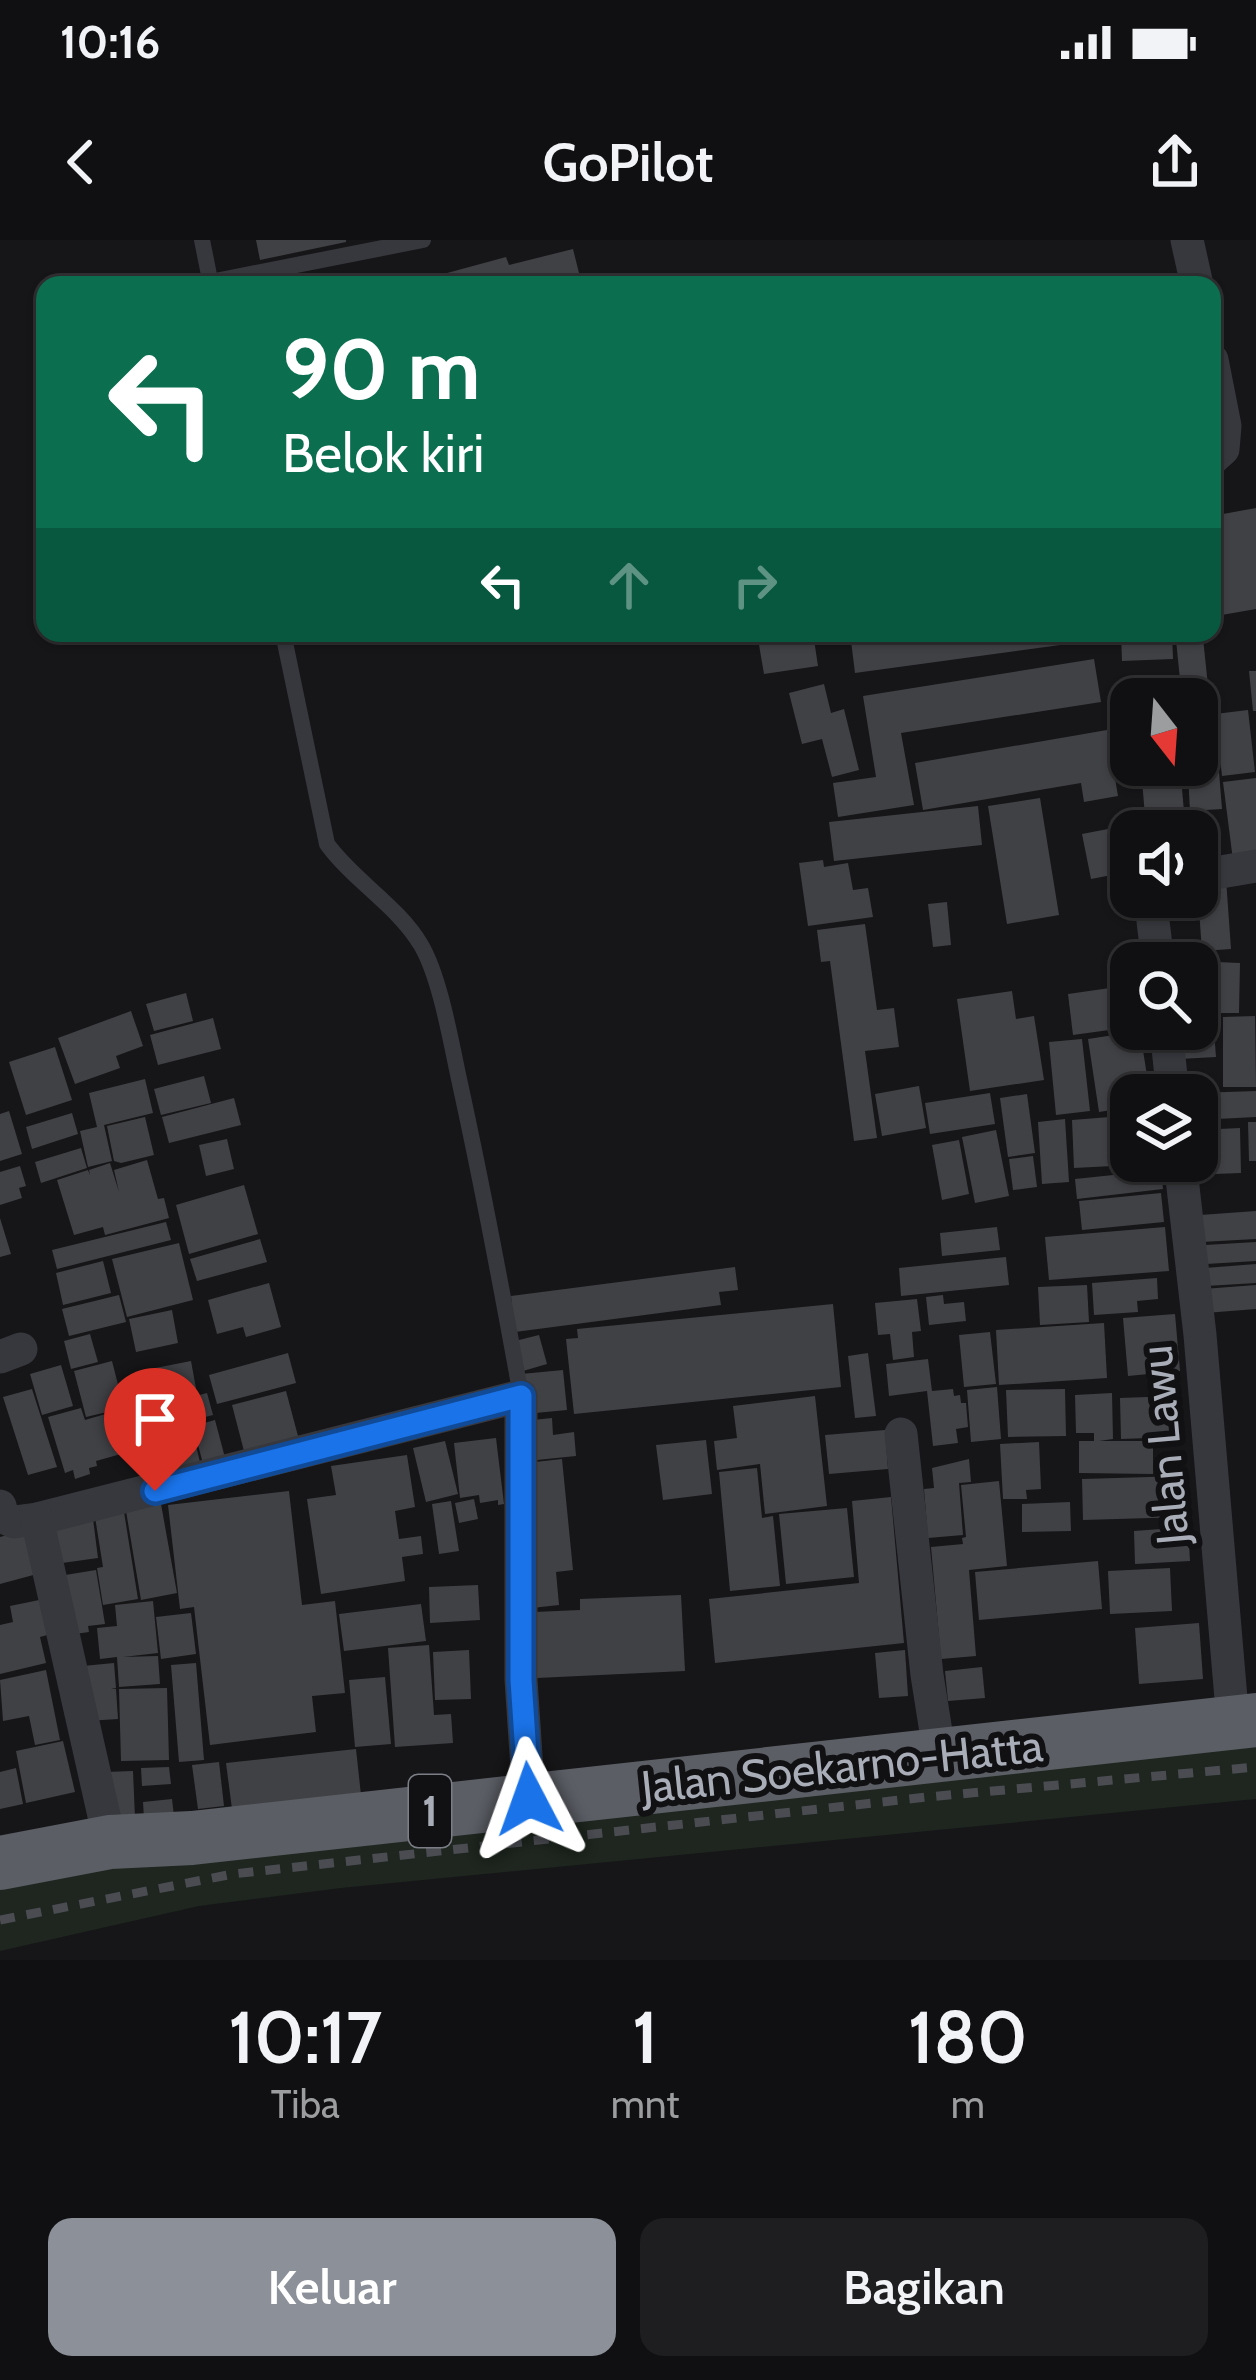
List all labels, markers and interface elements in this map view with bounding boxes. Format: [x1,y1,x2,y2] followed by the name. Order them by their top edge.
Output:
[60,15,160,69] text: 10:16
[48,129,114,195] icon: back
[543,129,713,195] text: GoPilot
[1142,129,1208,195] icon: share
[282,318,480,420] text: 90 m
[84,324,240,480] icon: left
[282,420,485,486] text: Belok kiri
[470,552,536,618] icon: left
[596,552,662,618] icon: ahead
[722,552,788,618] icon: right
[1110,678,1218,786] north arrow
[1110,678,1218,1182] map controls
[1110,810,1218,918] button: sound
[1110,942,1218,1050] button: search
[1110,1074,1218,1182] button: layers
[1128,1343,1200,1548] street label: Jalan Lawu
[104,1368,206,1491] pin
[122,1386,188,1452] icon: arrive
[638,1718,1046,1814] street label: Jalan Soekarno-Hatta
[466,1736,592,1862] position arrow
[409,1775,451,1847] road number: 1
[228,1994,382,2081] text: 10:17
[632,1994,658,2081] text: 1
[908,1994,1028,2081] text: 180
[271,2080,340,2128] text: Tiba
[611,2080,679,2128] text: mnt
[951,2080,985,2128] text: m
[48,2218,616,2356] button: Keluar
[640,2218,1208,2356] button: Bagikan

